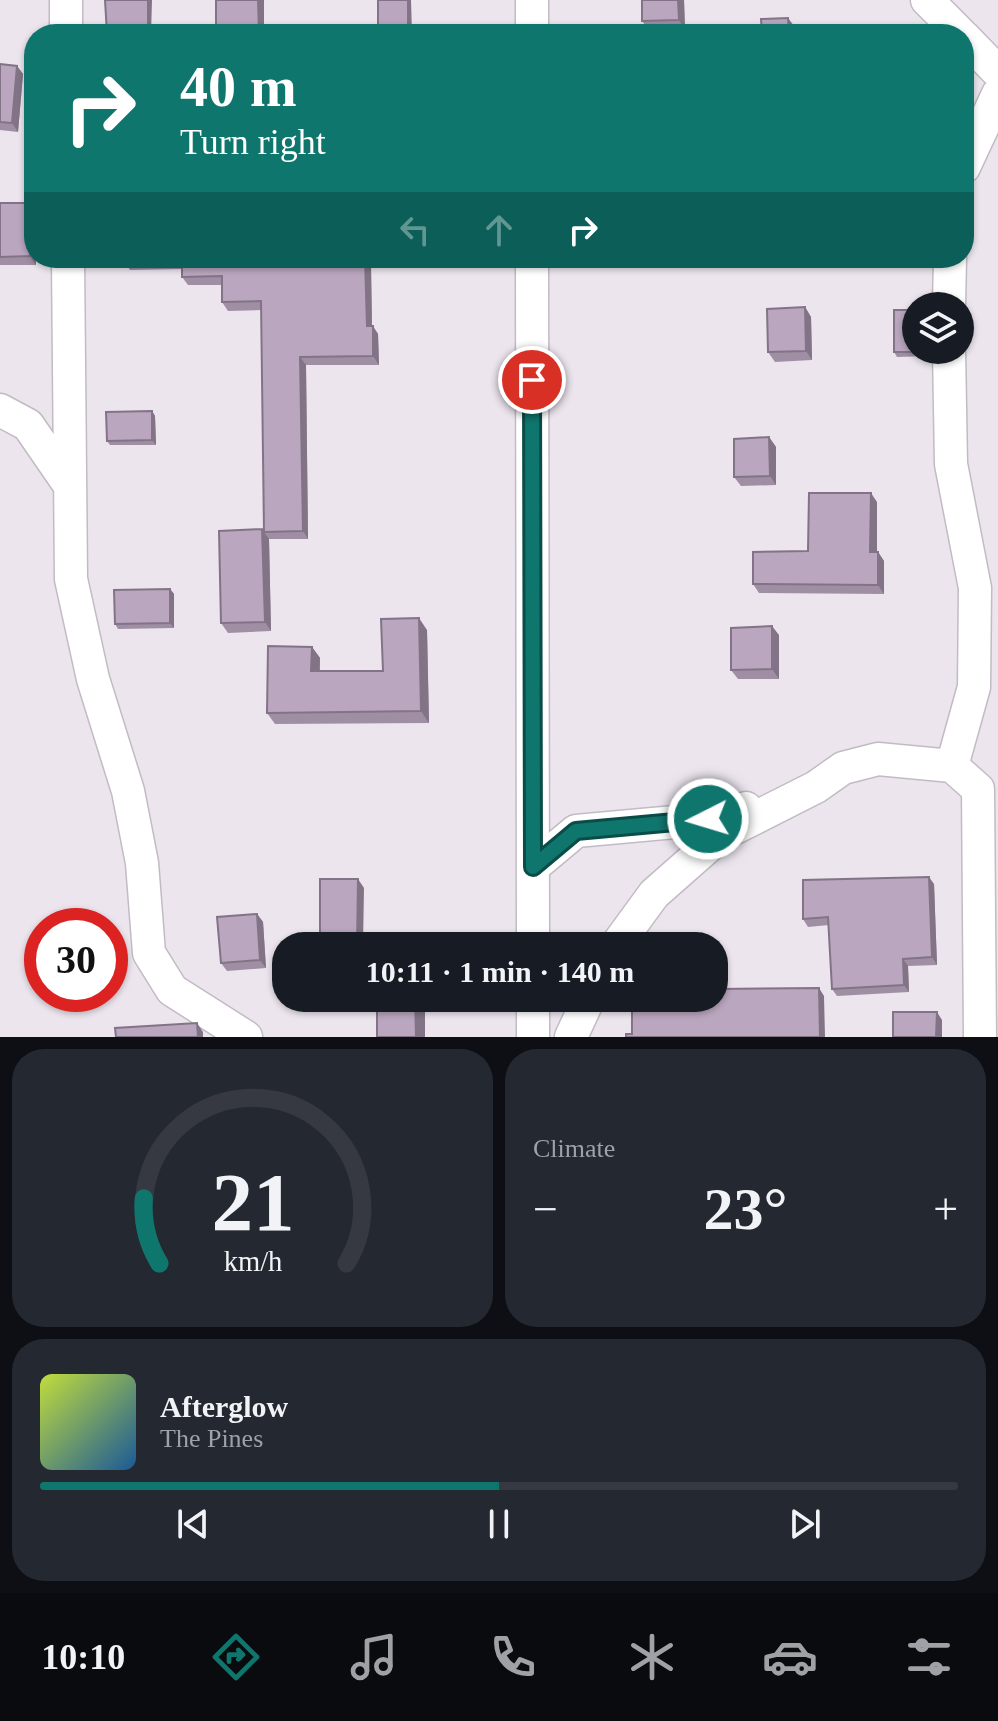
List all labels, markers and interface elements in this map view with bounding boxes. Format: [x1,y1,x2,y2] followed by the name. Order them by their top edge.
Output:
[48,56,152,160] icon: right
[180,56,297,118] text: 40 m
[180,122,326,162] text: Turn right
[393,208,437,252] icon: left
[477,208,521,252] icon: ahead
[561,208,605,252] icon: right
[902,292,974,364] map controls
[902,292,974,364] button: layers
[498,346,566,414] pin
[510,358,554,402] icon: arrive
[666,777,750,861] position arrow
[24,908,128,1012] speed limit sign: 30
[366,955,634,988] text: 10:11 · 1 min · 140 m
[533,1134,615,1163] text: Climate
[211,1156,294,1248] text: 21
[704,1176,788,1242] text: 23°
[533,1185,558,1234] text: −
[933,1185,958,1234] text: +
[223,1246,282,1277] text: km/h
[160,1390,288,1423] text: Afterglow
[160,1424,263,1453] text: The Pines
[171,1502,215,1546] icon: previous
[477,1502,521,1546] icon: pause
[783,1502,827,1546] icon: next
[208,1629,264,1685] icon: directions
[346,1629,402,1685] icon: music
[485,1629,541,1685] icon: phone
[624,1629,680,1685] icon: climate
[762,1629,818,1685] icon: car
[901,1629,957,1685] icon: filters
[41,1637,125,1677] text: 10:10

